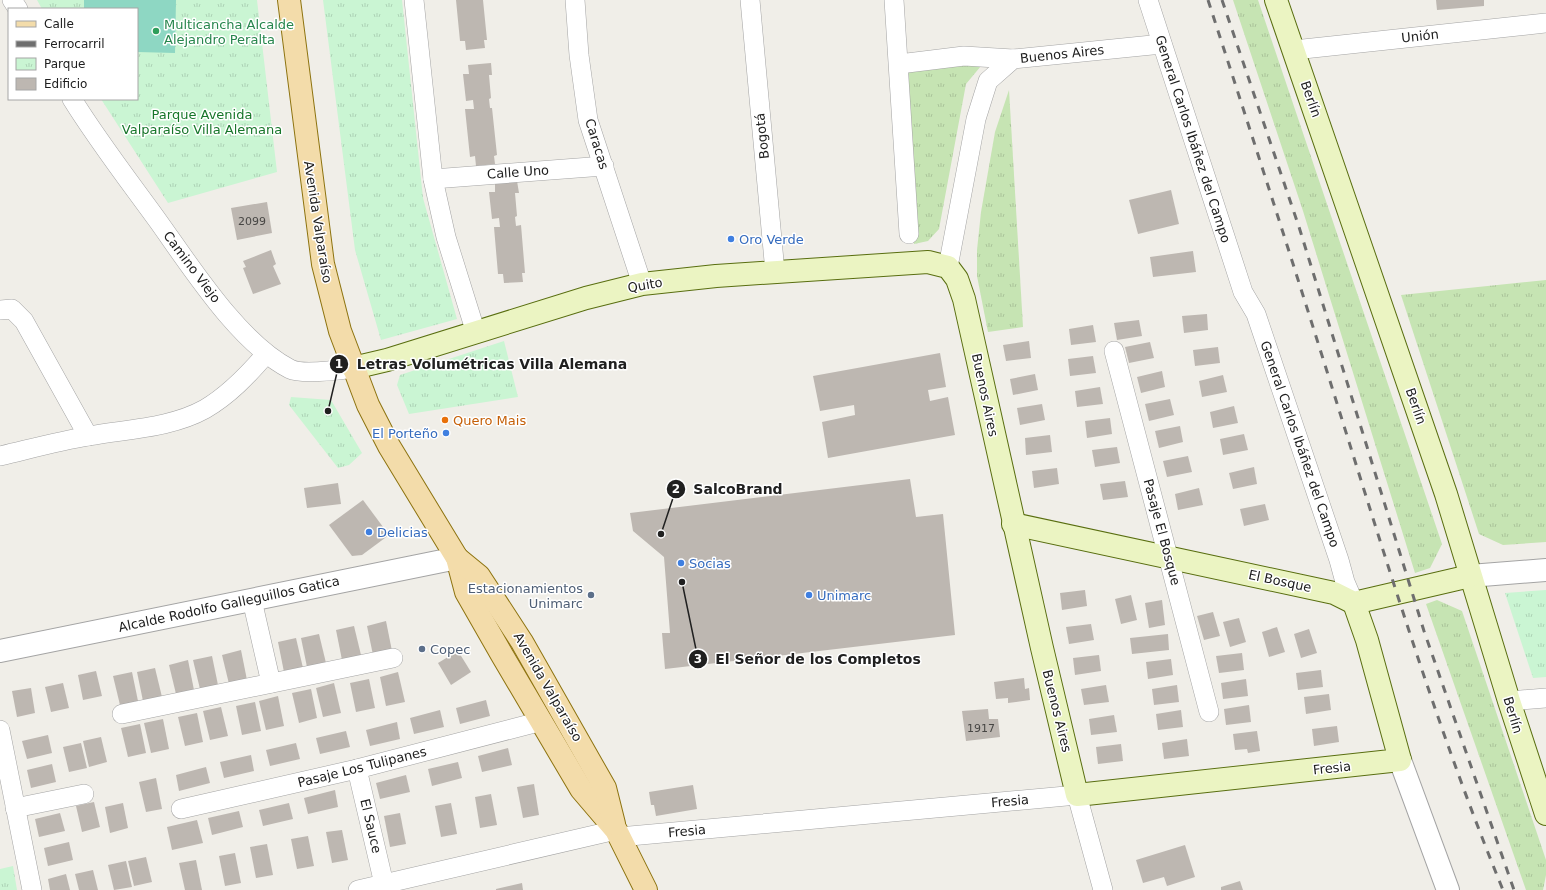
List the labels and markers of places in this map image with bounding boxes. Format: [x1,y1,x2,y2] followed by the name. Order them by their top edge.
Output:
[164,17,294,47] place label: Multicancha Alcalde Alejandro Peralta
[151,26,161,36] marker: Multicancha Alcalde Alejandro Peralta
[739,232,804,247] place label: Oro Verde
[726,234,736,244] marker: Oro Verde
[329,351,635,377] callout: Letras Volumétricas Villa Alemana
[453,413,526,428] place label: Quero Mais
[440,415,450,425] marker: Quero Mais
[372,426,438,441] place label: El Porteño
[441,428,451,438] marker: El Porteño
[666,476,791,502] callout: SalcoBrand
[377,525,428,540] place label: Delicias
[364,527,374,537] marker: Delicias
[689,556,731,571] place label: Socias
[676,558,686,568] marker: Socias
[468,581,583,611] place label: Estacionamientos Unimarc
[817,588,871,603] place label: Unimarc
[586,590,596,600] marker: Estacionamientos Unimarc
[804,590,814,600] marker: Unimarc
[430,642,470,657] place label: Copec
[417,644,427,654] marker: Copec
[688,646,929,672] callout: El Señor de los Completos

